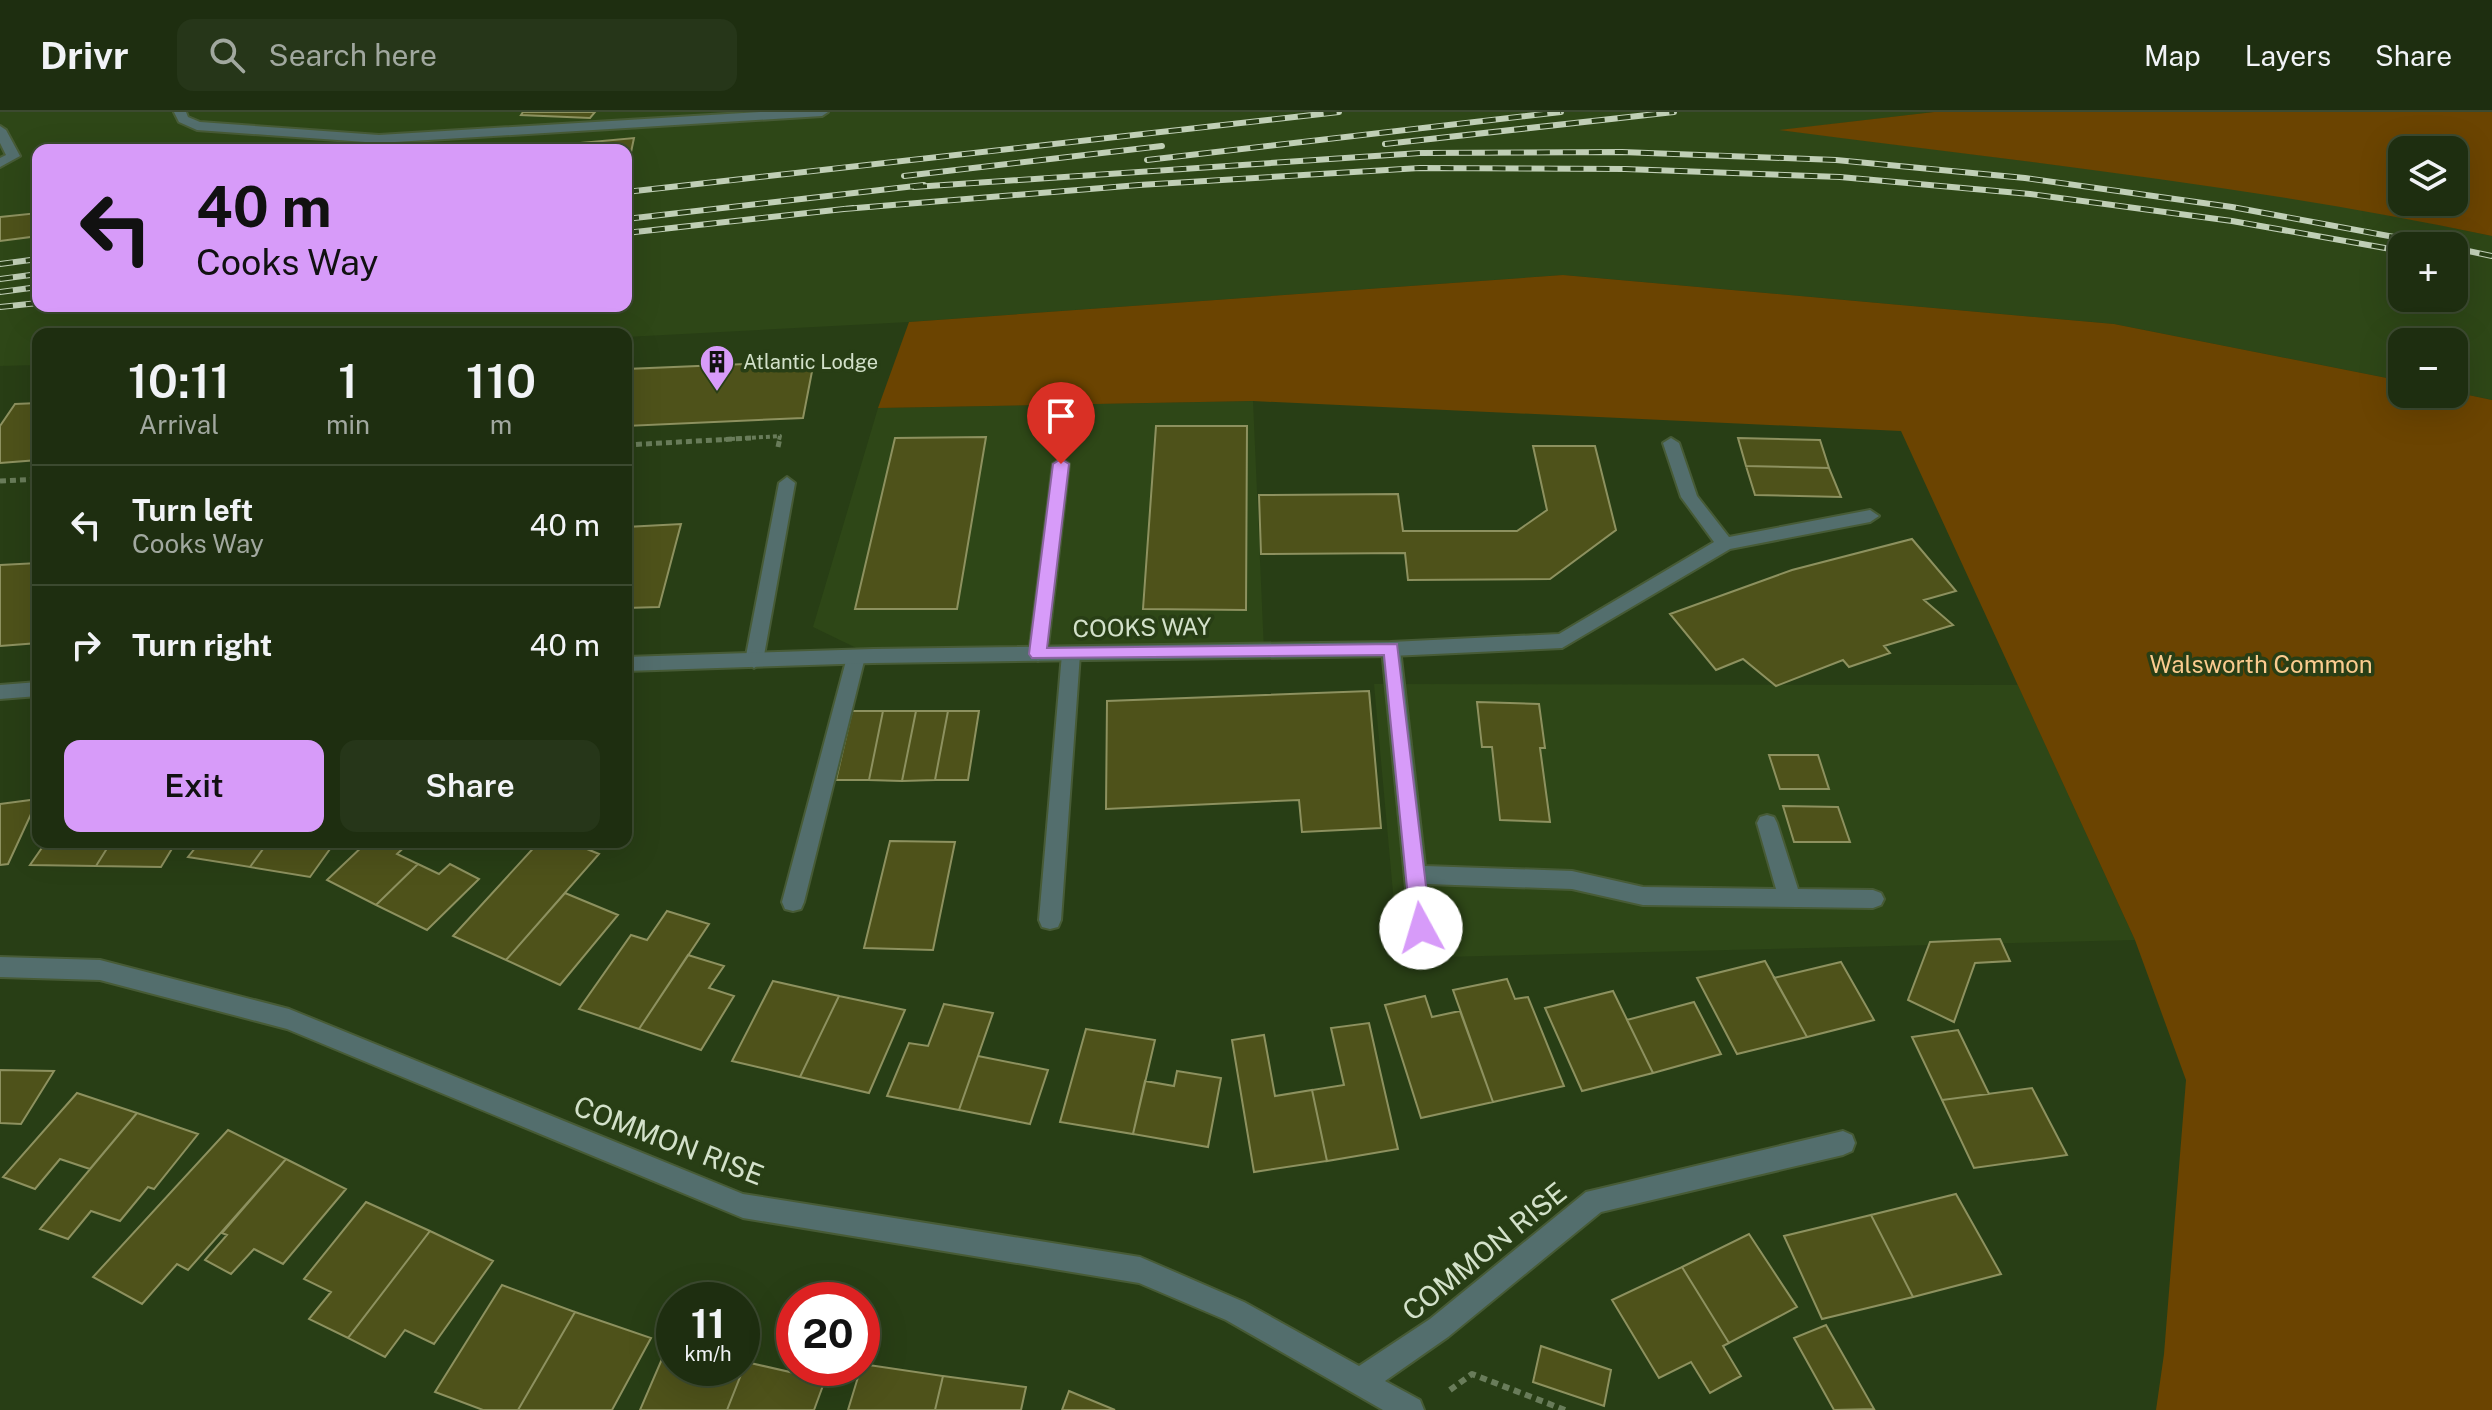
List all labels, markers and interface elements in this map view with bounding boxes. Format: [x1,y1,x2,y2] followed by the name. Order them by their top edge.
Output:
[177,19,737,91] search box
[40,33,129,78] text: Drivr
[205,33,249,77] icon: search
[269,37,437,73] text: Search here
[2144,39,2201,72] text: Map
[2245,39,2331,72] text: Layers
[2375,39,2452,72] text: Share
[2388,136,2468,408] map controls
[2388,136,2468,216] button: layers
[196,174,332,240] text: 40 m
[64,176,168,280] icon: left
[2388,232,2468,312] button: +
[196,241,379,283] text: Cooks Way
[2388,328,2468,408] button: −
[698,343,736,393] building icon: Atlantic Lodge
[743,350,878,374] place label: Atlantic Lodge
[128,352,230,409] text: 10:11
[338,352,358,409] text: 1
[466,352,536,409] text: 110
[1027,382,1095,464] pin
[1039,394,1083,438] icon: arrive
[139,409,219,440] text: Arrival
[326,409,370,440] text: min
[490,409,512,440] text: m
[132,492,253,528] text: Turn left
[64,503,108,547] icon: left
[530,507,600,543] text: 40 m
[132,528,264,559] text: Cooks Way
[1072,612,1212,642] street label: COOKS WAY
[64,623,108,667] icon: right
[132,627,272,663] text: Turn right
[530,627,600,663] text: 40 m
[2149,650,2373,678] park label: Walsworth Common
[64,740,324,832] button: Exit
[340,740,600,832] button: Share
[1379,886,1463,970] position arrow
[569,1089,769,1191] street label: COMMON RISE
[1396,1175,1572,1327] street label: COMMON RISE
[776,1282,880,1386] speed limit sign: 20
[691,1300,725,1347] text: 11
[684,1342,732,1366] text: km/h

